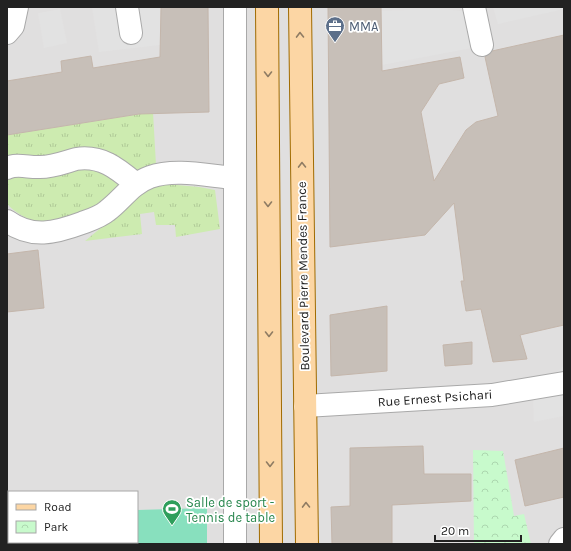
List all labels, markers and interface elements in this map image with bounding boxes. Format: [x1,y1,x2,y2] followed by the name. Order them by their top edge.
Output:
[324,15,346,43] office icon: MMA
[349,19,379,34] place label: MMA
[296,32,304,38] one-way arrow
[264,71,272,77] one-way arrow
[298,162,306,168] one-way arrow
[294,181,312,371] street label: Boulevard Pierre Mendes France
[264,201,272,207] one-way arrow
[265,331,273,337] one-way arrow
[377,387,493,409] street label: Rue Ernest Psichari
[266,461,274,467] one-way arrow
[8,491,138,543] legend
[186,495,276,525] place label: Salle de sport - Tennis de table
[161,498,183,526] sports icon: Salle de sport - Tennis de table
[44,500,72,514] text: Road
[302,502,310,508] one-way arrow
[435,517,521,543] scale bar
[44,520,69,534] text: Park
[441,524,469,538] text: 20 m

